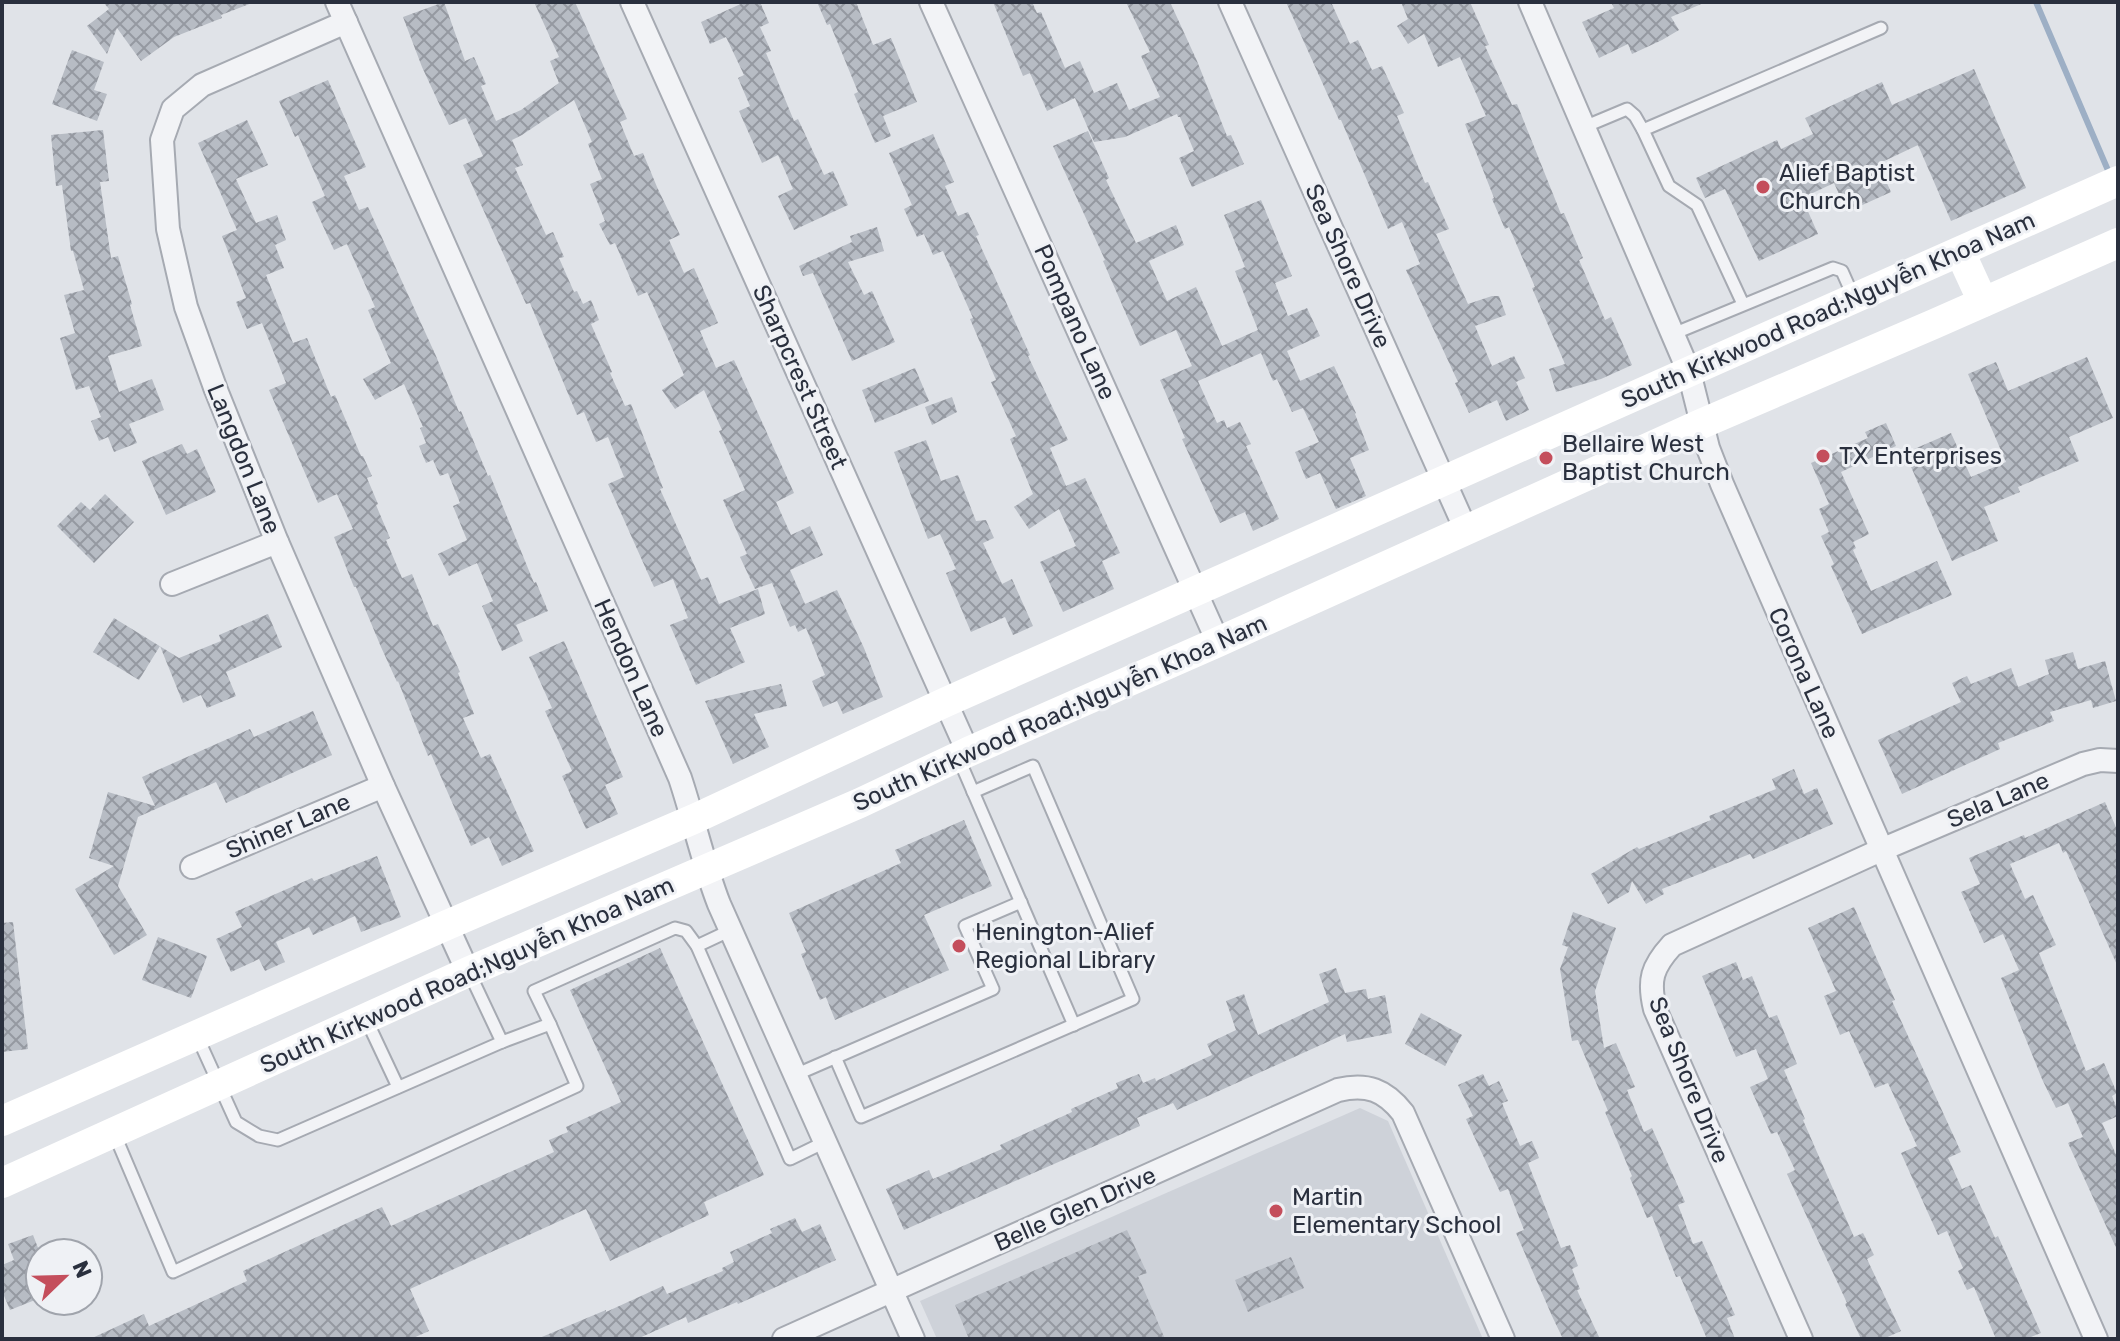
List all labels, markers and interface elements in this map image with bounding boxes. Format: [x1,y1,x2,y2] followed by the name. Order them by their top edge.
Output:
[1779,159,1915,215] place label: Alief Baptist Church
[1754,178,1772,196] marker: Alief Baptist Church
[1299,180,1397,352] street label: Sea Shore Drive
[1617,206,2039,414] street label: South Kirkwood Road;Nguyễn Khoa Nam
[1028,240,1122,404] street label: Pompano Lane
[747,281,853,473] street label: Sharpcrest Street
[201,380,287,538] street label: Langdon Lane
[1562,430,1730,486] place label: Bellaire West Baptist Church
[1839,442,2002,470] place label: TX Enterprises
[1814,447,1832,465] marker: TX Enterprises
[1537,449,1555,467] marker: Bellaire West Baptist Church
[588,595,674,741] street label: Hendon Lane
[1763,603,1845,743] street label: Corona Lane
[849,609,1271,817] street label: South Kirkwood Road;Nguyễn Khoa Nam
[1943,766,2053,834] street label: Sela Lane
[222,787,354,865] street label: Shiner Lane
[256,871,678,1079] street label: South Kirkwood Road;Nguyễn Khoa Nam
[975,918,1156,974] place label: Henington-Alief Regional Library
[950,937,968,955] marker: Henington-Alief Regional Library
[1643,993,1735,1167] street label: Sea Shore Drive
[990,1161,1160,1257] street label: Belle Glen Drive
[1292,1183,1501,1239] place label: Martin Elementary School
[1267,1202,1285,1220] marker: Martin Elementary School
[24,1237,104,1317] north arrow
[66,1257,97,1282] text: N

